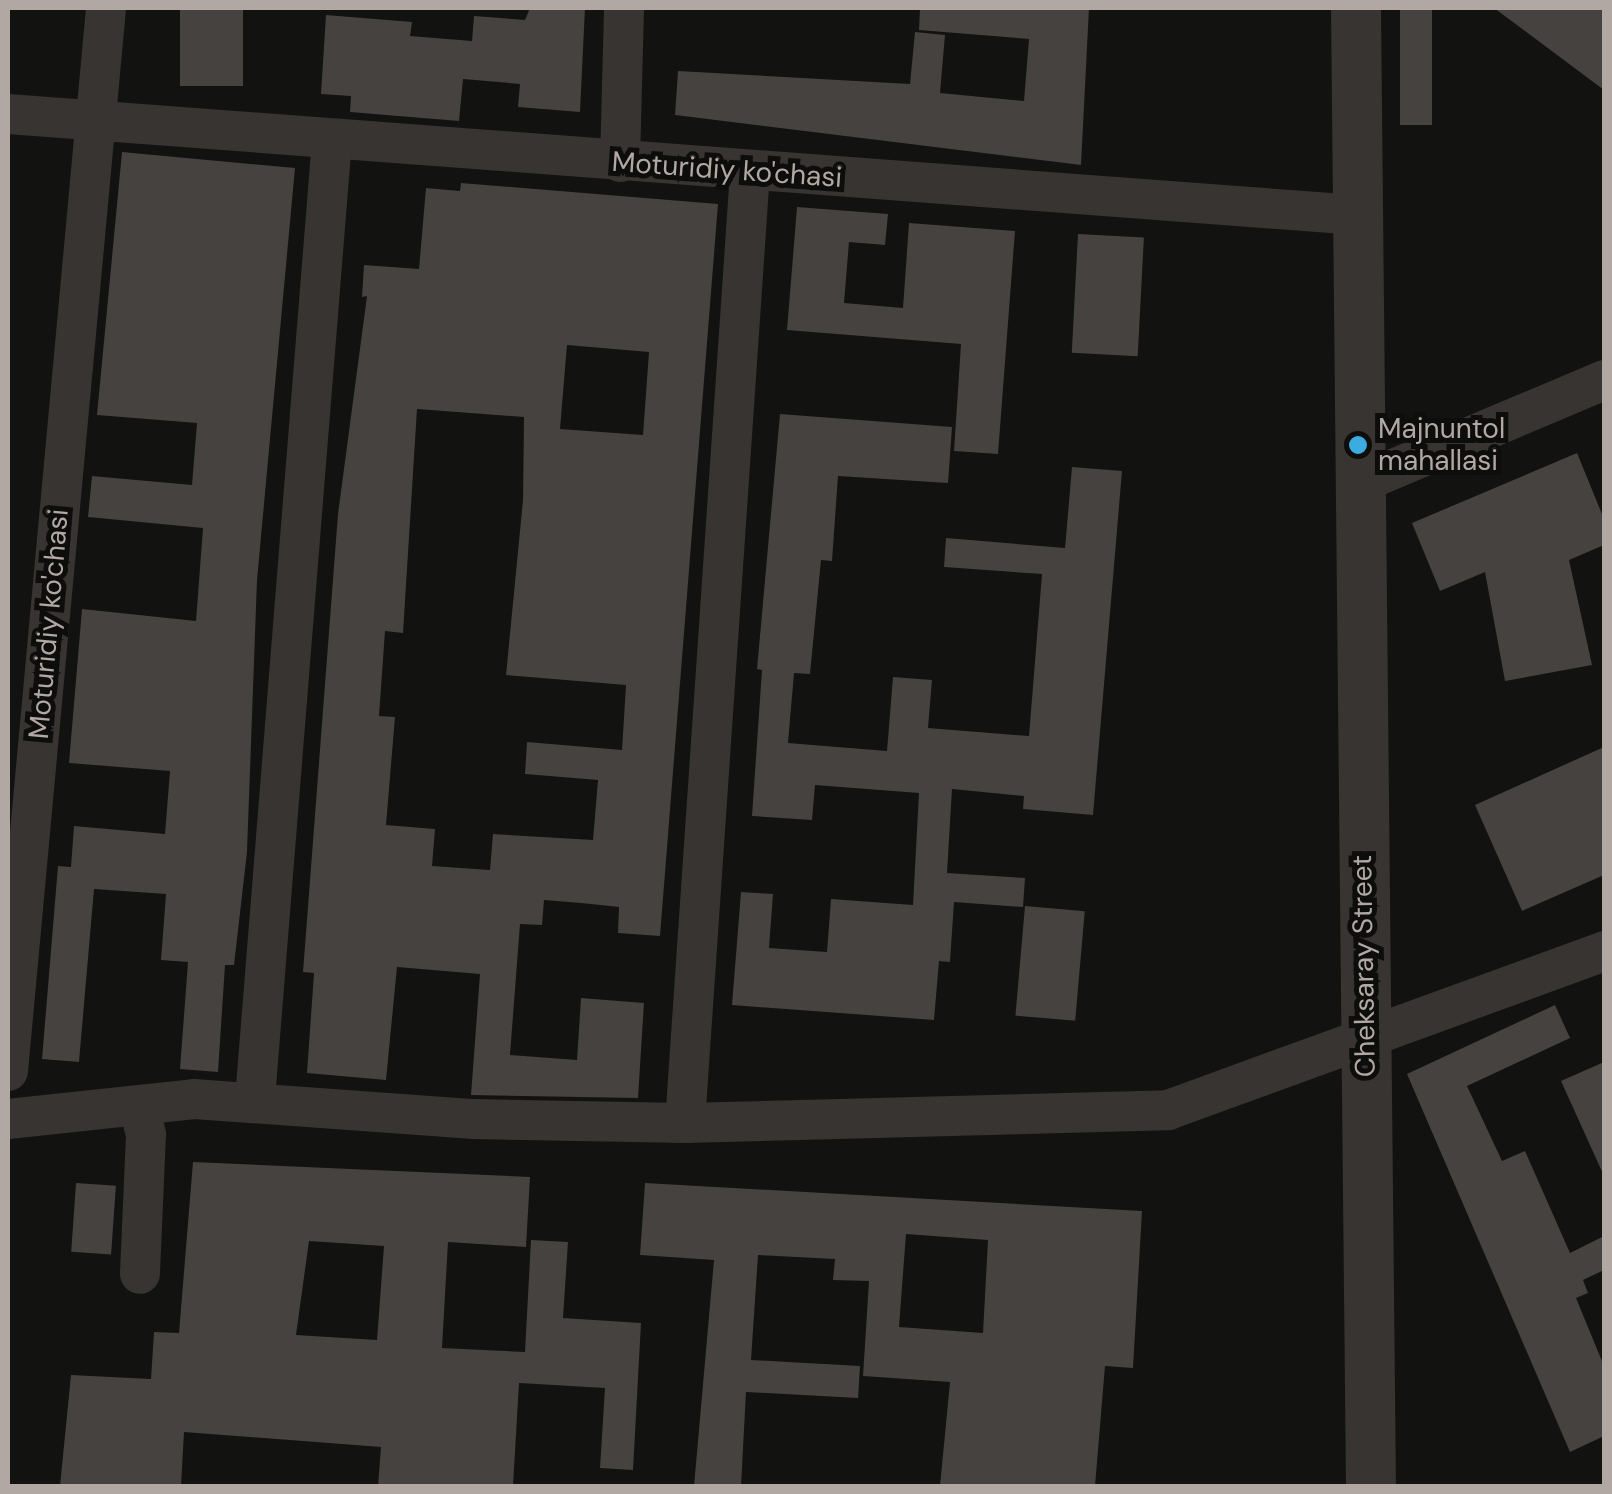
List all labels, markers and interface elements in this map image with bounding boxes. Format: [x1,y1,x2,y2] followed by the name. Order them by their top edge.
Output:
[611,145,843,195] street label: Moturidiy ko'chasi
[1378,412,1505,478] place label: Majnuntol mahallasi
[1347,434,1369,456] marker: Majnuntol mahallasi
[22,508,76,740] street label: Moturidiy ko'chasi
[1345,855,1383,1077] street label: Cheksaray Street

